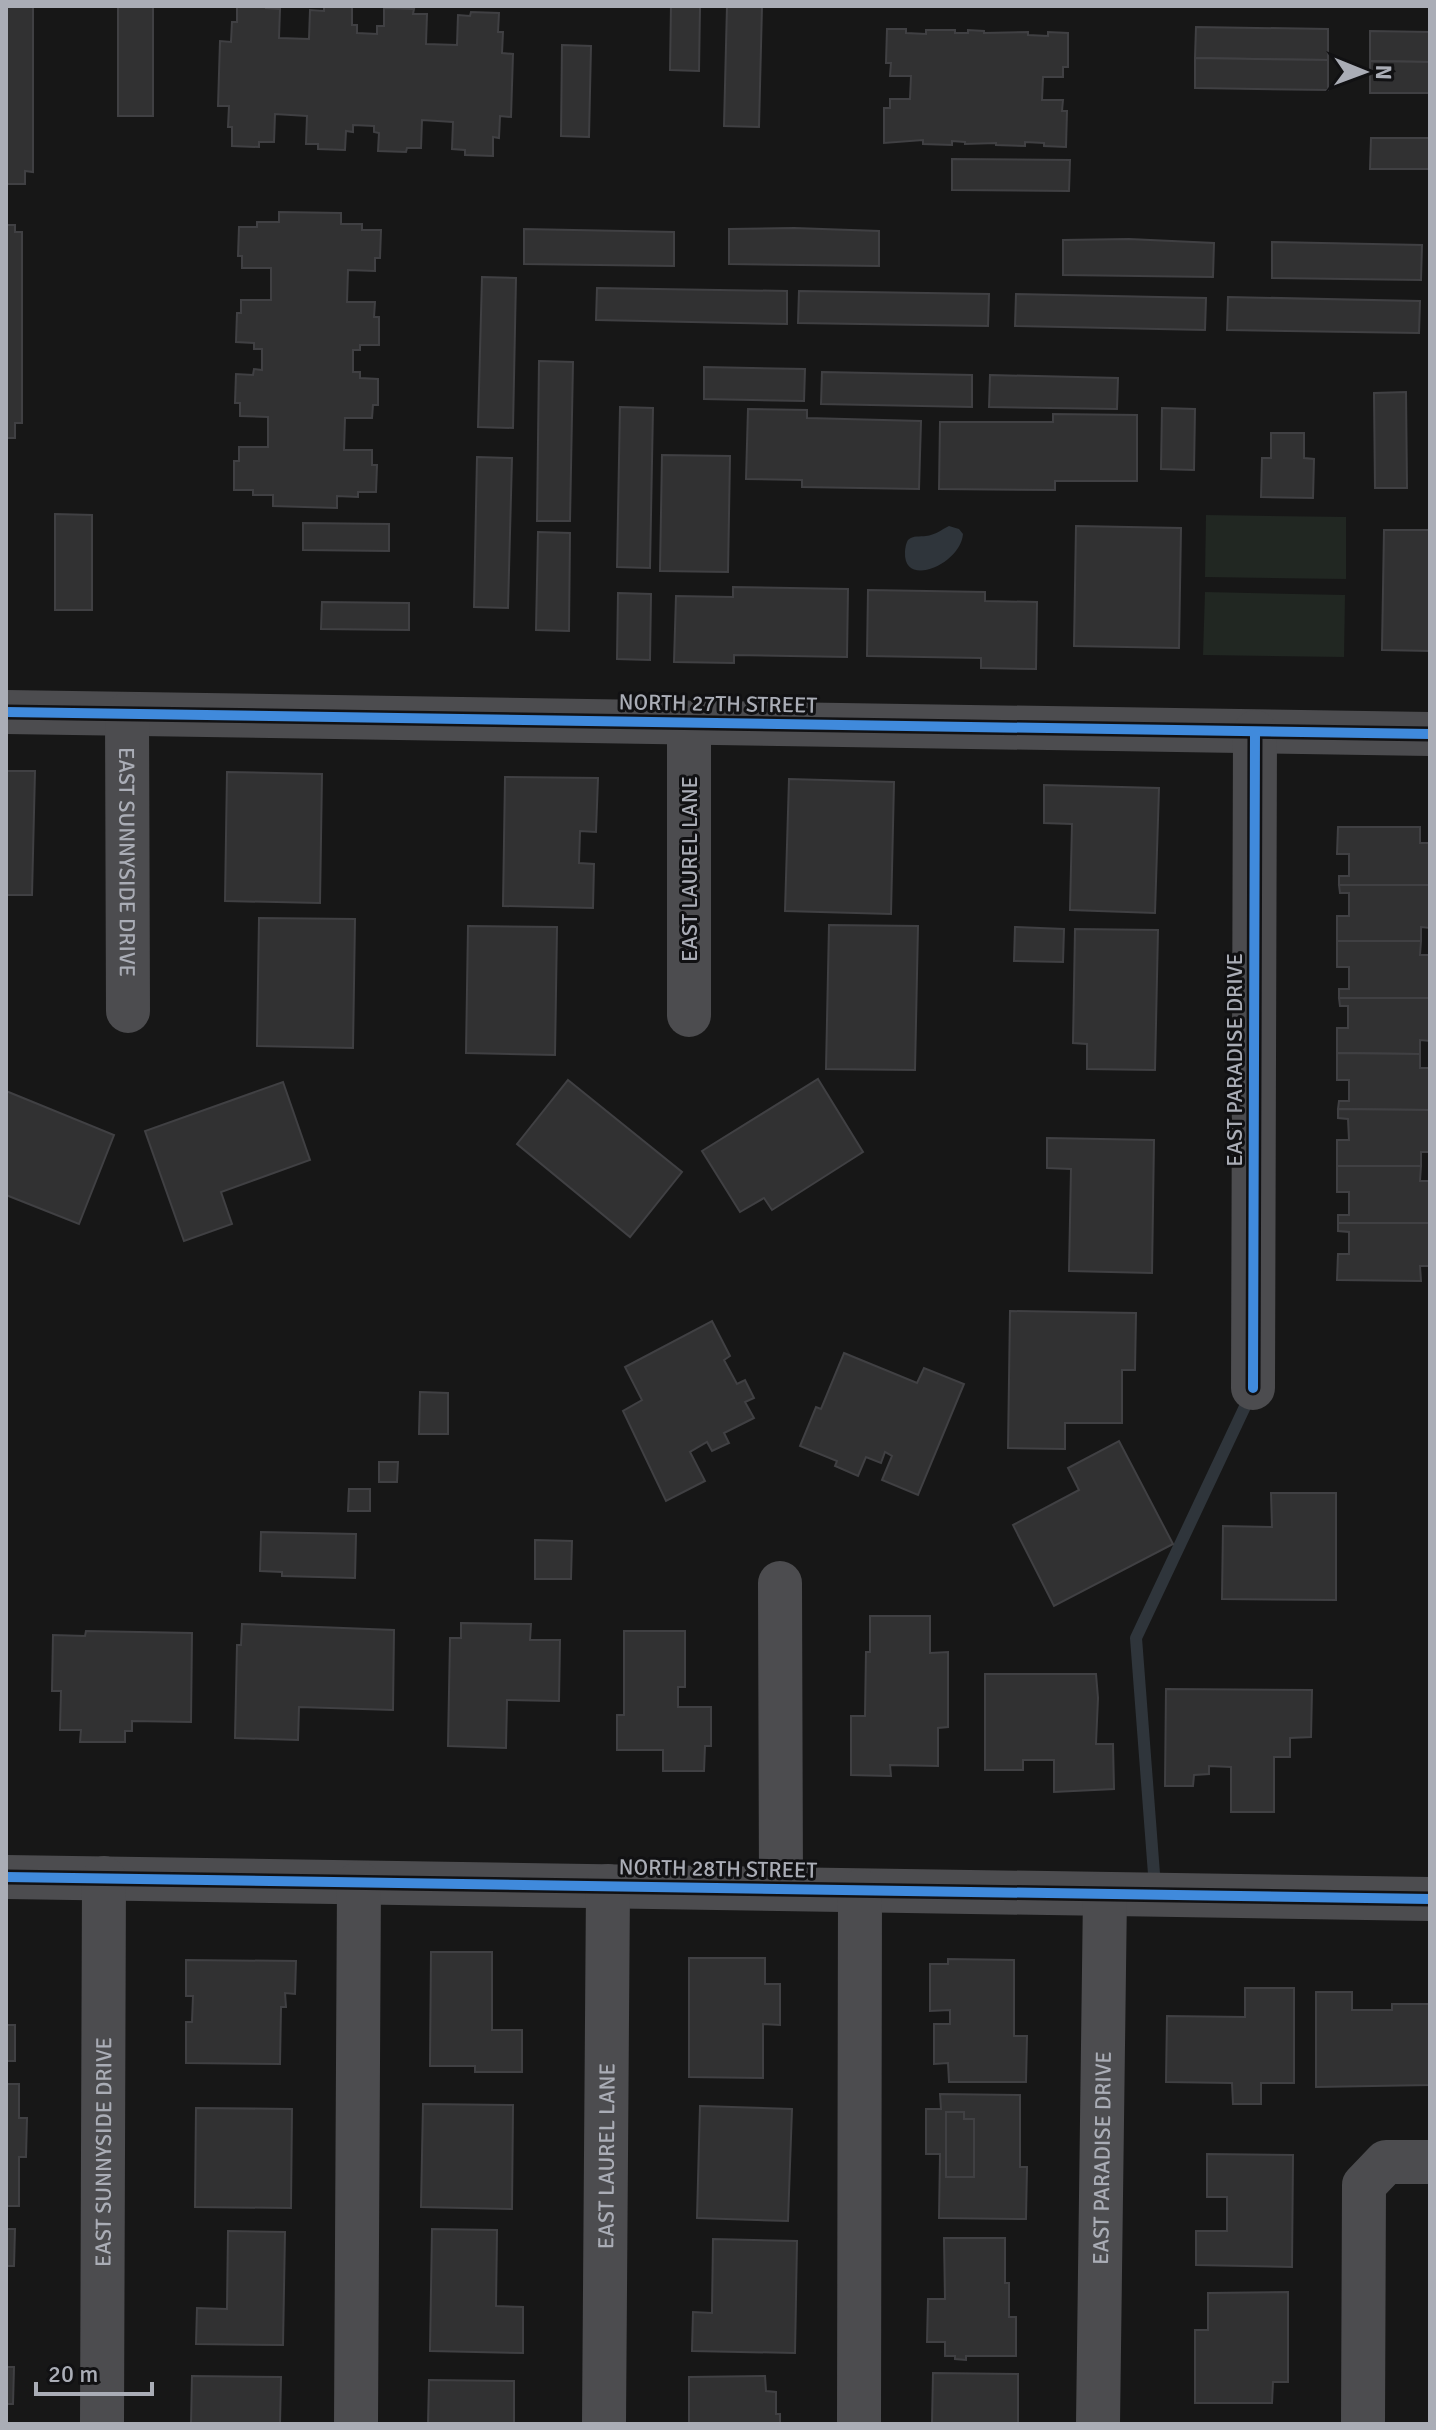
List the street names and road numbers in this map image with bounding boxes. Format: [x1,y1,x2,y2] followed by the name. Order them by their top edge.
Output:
[619,688,818,719] street label: NORTH 27TH STREET
[113,747,141,977] street label: EAST SUNNYSIDE DRIVE
[676,776,703,962] street label: EAST LAUREL LANE
[1221,953,1248,1167] street label: EAST PARADISE DRIVE
[619,1853,818,1884] street label: NORTH 28TH STREET
[90,2037,117,2267] street label: EAST SUNNYSIDE DRIVE
[1087,2051,1117,2265] street label: EAST PARADISE DRIVE
[592,2063,621,2249] street label: EAST LAUREL LANE

